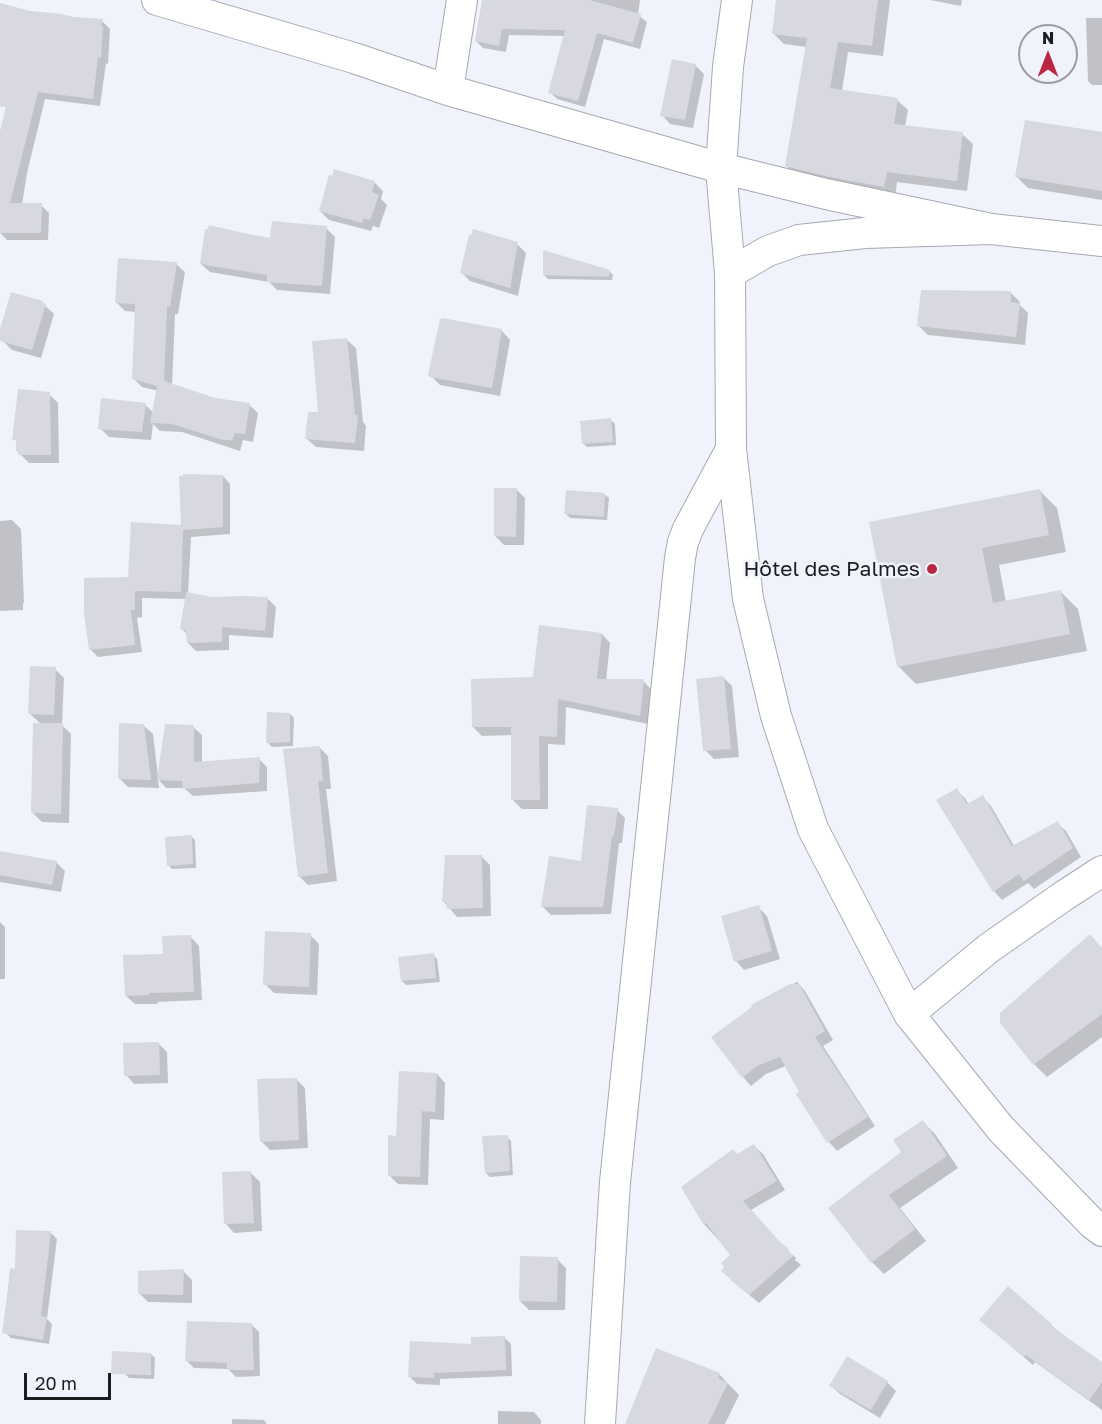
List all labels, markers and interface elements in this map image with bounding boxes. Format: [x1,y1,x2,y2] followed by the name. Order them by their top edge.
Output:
[1018,24,1078,84] north arrow
[1042,28,1054,48] text: N
[743,556,920,582] place label: Hôtel des Palmes
[925,562,939,576] marker: Hôtel des Palmes
[27,1361,114,1399] scale bar
[35,1372,77,1394] text: 20 m

